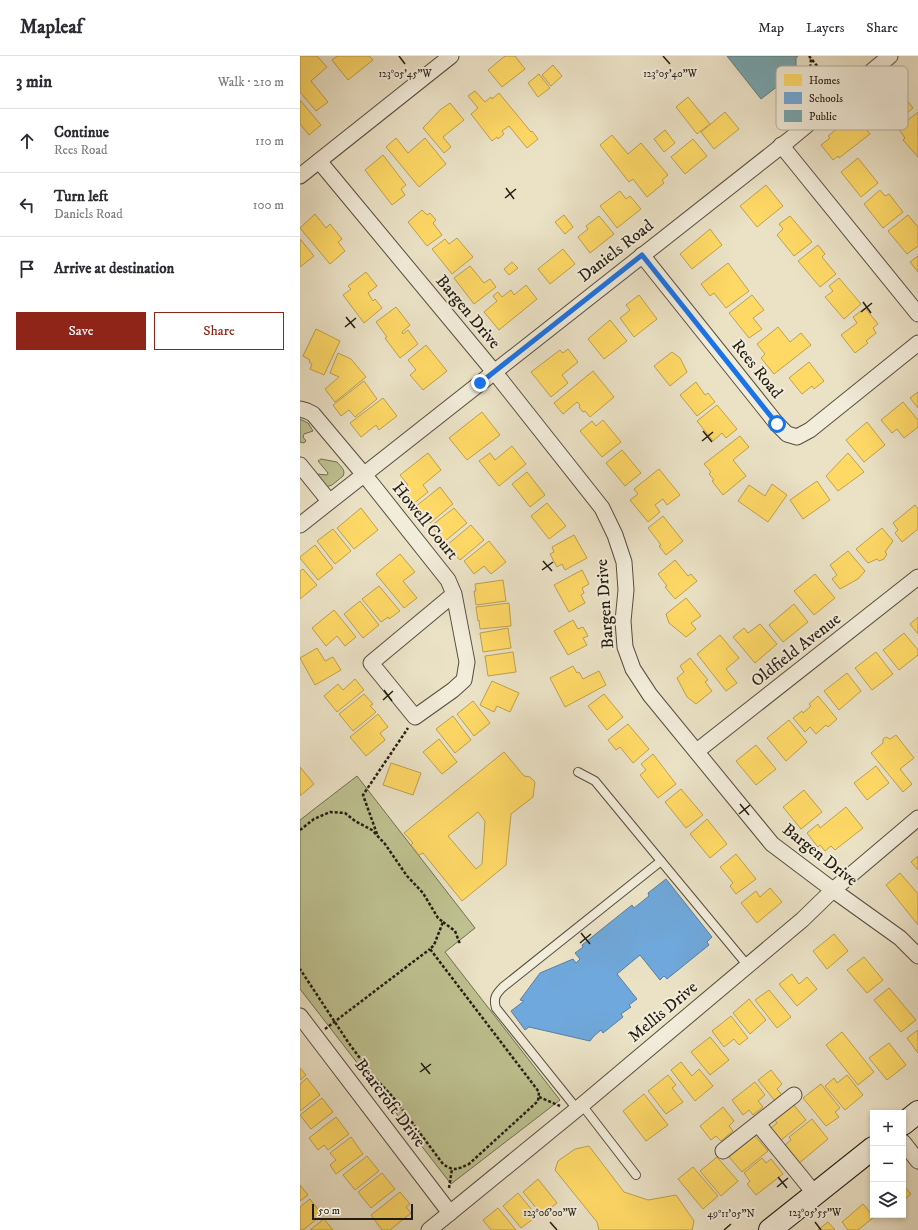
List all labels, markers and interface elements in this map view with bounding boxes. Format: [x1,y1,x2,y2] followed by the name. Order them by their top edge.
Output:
[20,16,83,39] text: Mapleaf
[758,19,784,37] text: Map
[806,19,844,37] text: Layers
[866,19,898,37] text: Share
[776,66,908,130] legend
[378,68,432,80] text: 123°05'45"W
[643,68,698,80] text: 123°05'40"W
[16,71,52,93] text: 3 min
[218,74,284,90] text: Walk · 210 m
[809,74,840,88] text: Homes
[809,92,843,106] text: Schools
[809,110,837,124] text: Public
[54,123,109,142] text: Continue
[16,130,38,152] icon: ahead
[255,133,284,149] text: 110 m
[54,142,107,158] text: Rees Road
[54,187,108,206] text: Turn left
[16,194,38,216] icon: left
[253,197,284,213] text: 100 m
[54,206,123,222] text: Daniels Road
[574,214,659,287] street label: Daniels Road
[16,258,38,280] icon: arrive
[54,259,174,278] text: Arrive at destination
[431,270,505,354] street label: Bargen Drive
[16,312,146,350] button: Save
[154,312,284,350] button: Share
[726,335,788,403] street label: Rees Road
[471,374,489,392] route end
[768,415,786,433] route start
[387,478,463,565] street label: Howell Court
[591,558,619,650] street label: Bargen Drive
[747,608,845,692] street label: Oldfield Avenue
[778,819,862,891] street label: Bargen Drive
[624,977,702,1047] street label: Mellis Drive
[349,1054,431,1152] street label: Bearcroft Drive
[870,1110,906,1218] map controls
[870,1110,906,1146] button: +
[870,1146,906,1182] button: −
[870,1182,906,1218] button: layers
[312,1202,413,1221] scale bar
[318,1204,340,1218] text: 50 m
[523,1207,578,1219] text: 123°06'00"W
[789,1207,842,1219] text: 123°05'55"W
[707,1208,755,1220] text: 49°11'05"N

